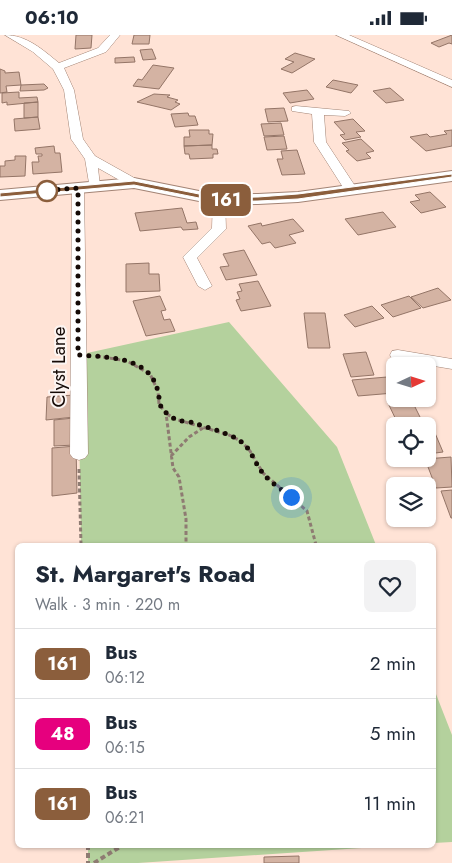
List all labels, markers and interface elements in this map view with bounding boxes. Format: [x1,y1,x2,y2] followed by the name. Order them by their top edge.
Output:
[25,4,79,31] text: 06:10
[36,180,58,202] unlabelled marker
[197,184,255,216] line badge: 161
[211,187,241,213] text: 161
[45,326,72,408] street label: Clyst Lane
[386,357,436,407] north arrow
[386,357,436,527] map controls
[386,417,436,467] button: locate
[386,477,436,527] button: layers
[279,485,304,510] your location
[35,556,255,591] text: St. Margaret's Road
[364,560,416,612] button: heart
[35,593,180,616] text: Walk · 3 min · 220 m
[105,639,137,666] text: Bus
[370,650,416,677] text: 2 min
[47,651,78,677] text: 161
[105,666,145,689] text: 06:12
[105,709,137,736] text: Bus
[370,720,416,747] text: 5 min
[51,721,74,747] text: 48
[105,736,145,759] text: 06:15
[105,779,137,806] text: Bus
[363,790,416,817] text: 11 min
[47,791,78,817] text: 161
[105,806,145,829] text: 06:21

